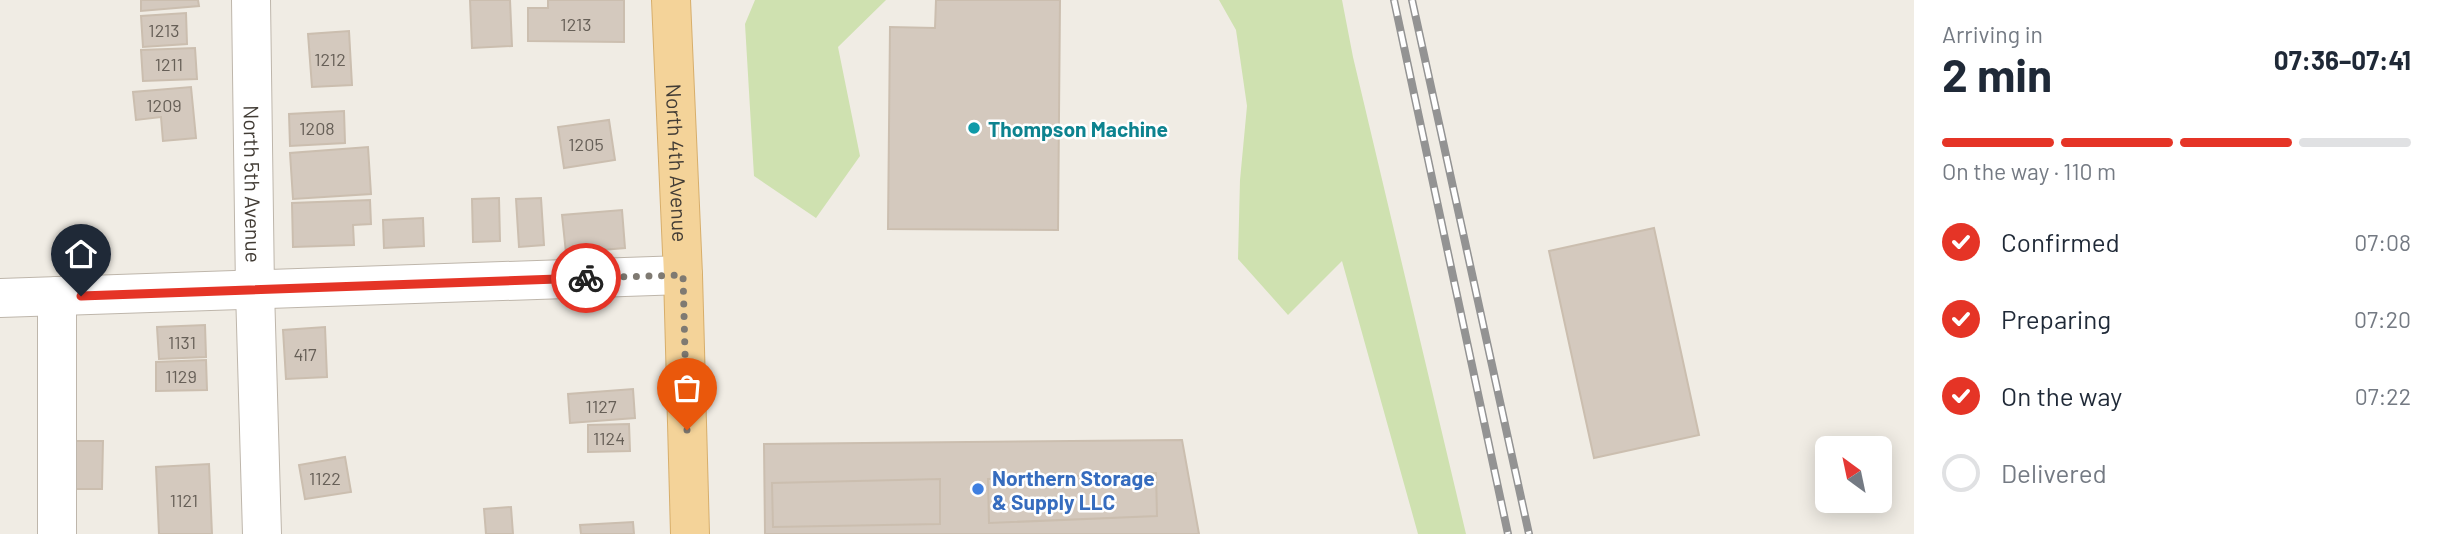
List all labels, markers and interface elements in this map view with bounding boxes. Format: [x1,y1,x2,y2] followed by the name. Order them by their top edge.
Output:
[560,13,592,35] house number: 1213
[148,19,180,41] house number: 1213
[1942,20,2043,48] text: Arriving in
[2274,44,2411,75] text: 07:36–07:41
[1942,46,2052,101] text: 2 min
[314,48,346,70] house number: 1212
[155,53,183,75] house number: 1211
[662,83,694,242] street label: North 4th Avenue
[146,94,182,116] house number: 1209
[240,105,267,263] street label: North 5th Avenue
[988,116,1168,141] place label: Thompson Machine
[299,117,335,139] house number: 1208
[966,120,982,136] marker: Thompson Machine
[568,133,604,155] house number: 1205
[1942,157,2116,185] text: On the way · 110 m
[1942,223,1980,261] icon: check
[51,224,111,296] pin
[2001,226,2120,257] text: Confirmed
[2354,228,2411,256] text: 07:08
[62,235,100,273] icon: home
[551,243,621,313] courier
[567,259,605,297] icon: bike
[1942,300,1980,338] icon: check
[2001,303,2111,334] text: Preparing
[2354,305,2411,333] text: 07:20
[168,331,196,353] house number: 1131
[293,343,317,365] house number: 417
[657,358,717,430] pin
[165,365,197,387] house number: 1129
[668,369,706,407] icon: bag
[1942,377,1980,415] icon: check
[2001,380,2122,411] text: On the way
[2355,382,2411,410] text: 07:22
[586,395,617,417] house number: 1127
[593,427,625,449] house number: 1124
[1815,436,1892,513] north arrow
[1815,436,1892,513] map controls
[2001,457,2107,488] text: Delivered
[992,465,1155,514] place label: Northern Storage & Supply LLC
[309,467,341,489] house number: 1122
[970,481,986,497] marker: Northern Storage & Supply LLC
[170,489,198,511] house number: 1121

